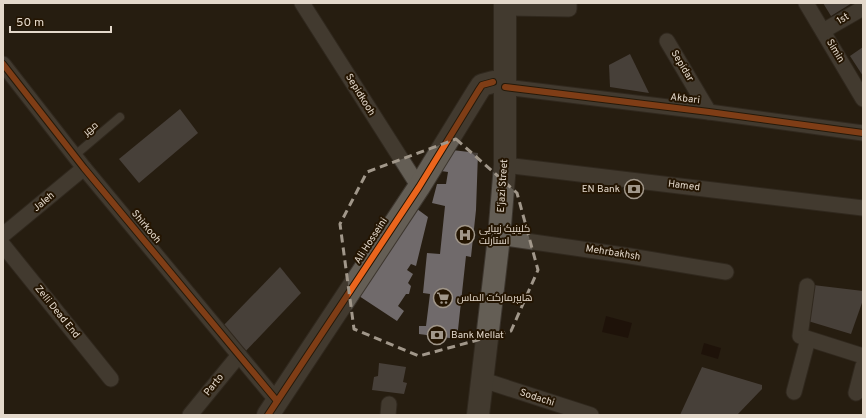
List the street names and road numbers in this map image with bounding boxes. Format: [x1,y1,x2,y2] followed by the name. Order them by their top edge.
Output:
[835,10,852,28] street label: 1st
[823,37,847,65] street label: Simin
[668,48,696,84] street label: Sepidar
[342,72,378,118] street label: Sepidkooh
[669,91,701,107] street label: Akbari
[80,119,101,140] street label: مهر
[495,159,511,213] street label: E'jazi Street
[667,178,701,194] street label: Hamed
[30,189,58,215] street label: Jaleh
[128,208,164,246] street label: Shirkooh
[351,216,391,266] street label: Ali Hosseini
[585,242,641,264] street label: Mehrbakhsh
[32,283,82,341] street label: Zelli Dead End
[201,371,227,399] street label: Parto
[518,386,556,410] street label: Sodachi

